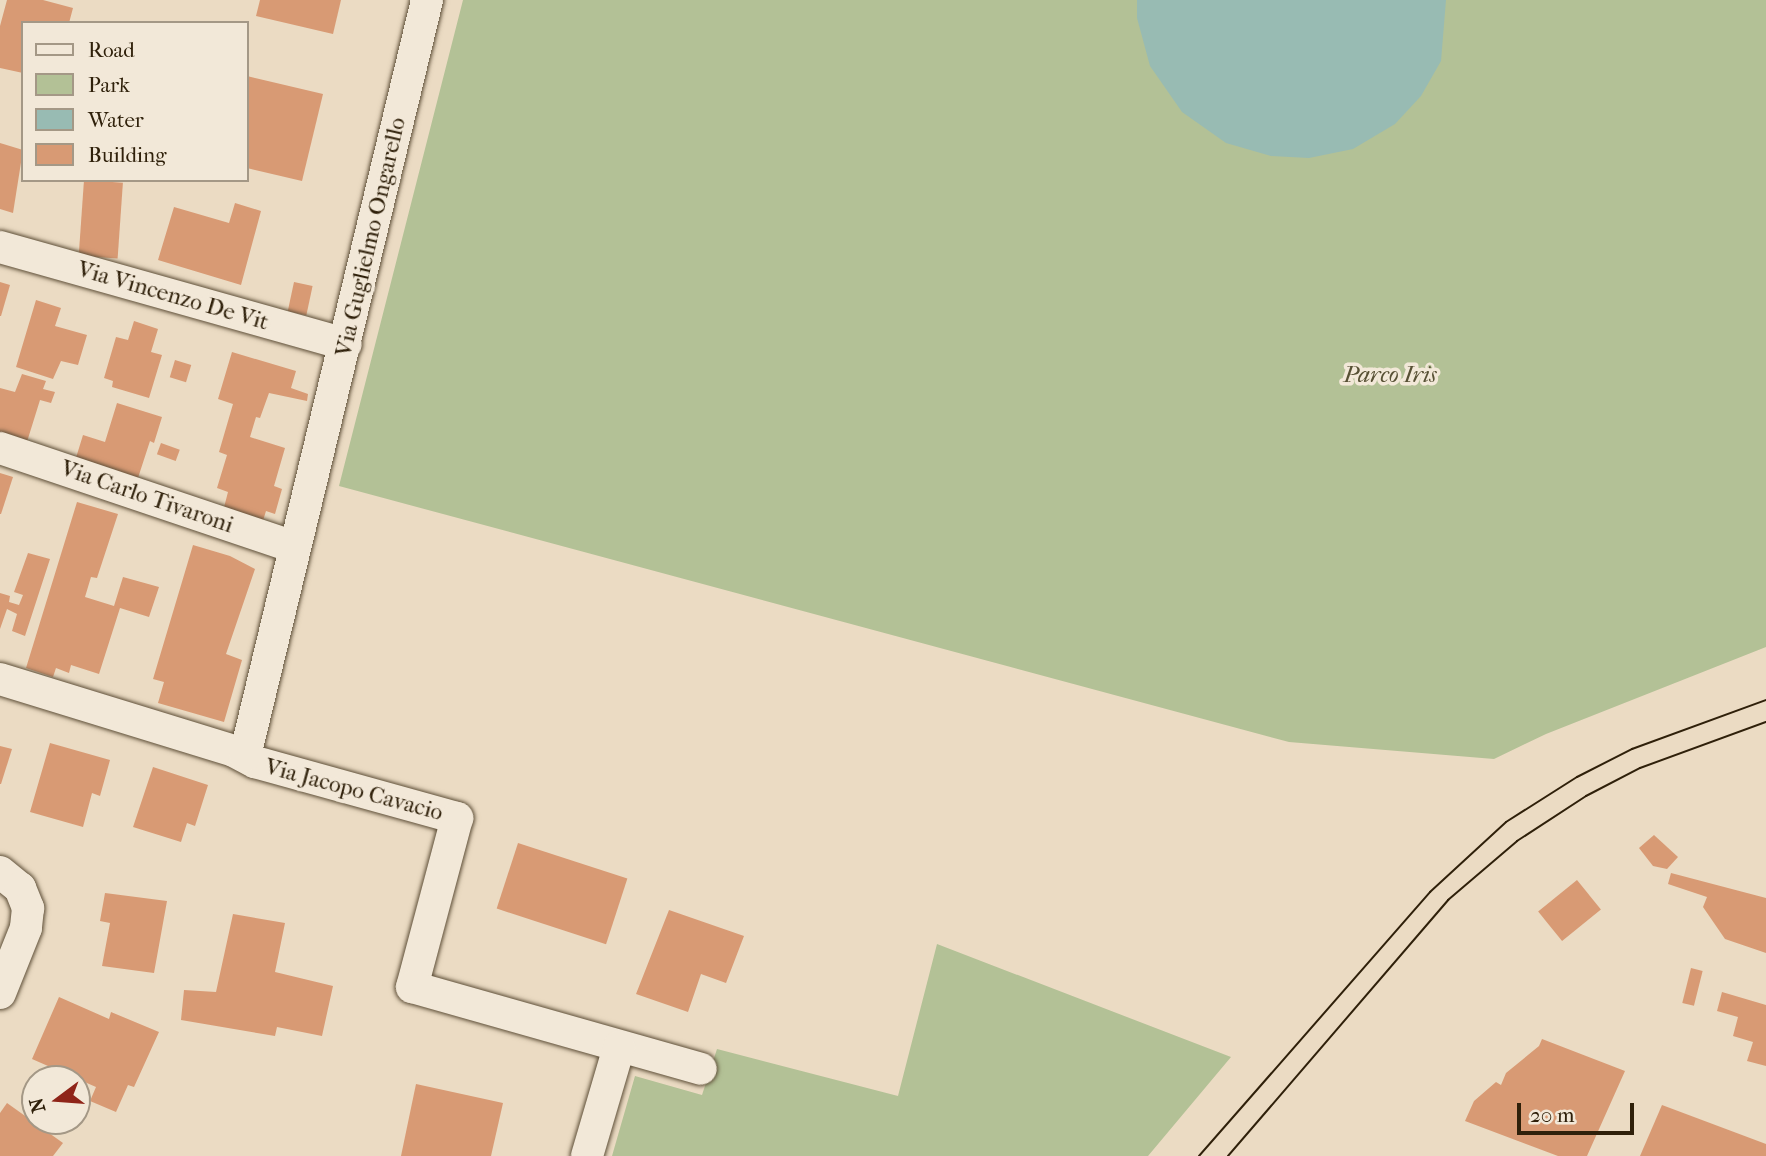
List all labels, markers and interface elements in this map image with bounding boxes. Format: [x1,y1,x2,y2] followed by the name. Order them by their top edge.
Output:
[21,21,248,182] legend
[88,38,135,62] text: Road
[88,73,130,97] text: Park
[88,108,144,132] text: Water
[330,115,412,359] street label: Via Guglielmo Ongarello
[88,143,166,167] text: Building
[74,256,272,336] street label: Via Vincenzo De Vit
[1344,361,1436,389] park label: Parco Iris
[57,455,237,539] street label: Via Carlo Tivaroni
[262,753,446,827] street label: Via Jacopo Cavacio
[21,1065,91,1135] north arrow
[1521,1090,1638,1134] scale bar
[25,1095,50,1115] text: N
[1530,1103,1574,1127] text: 20 m

